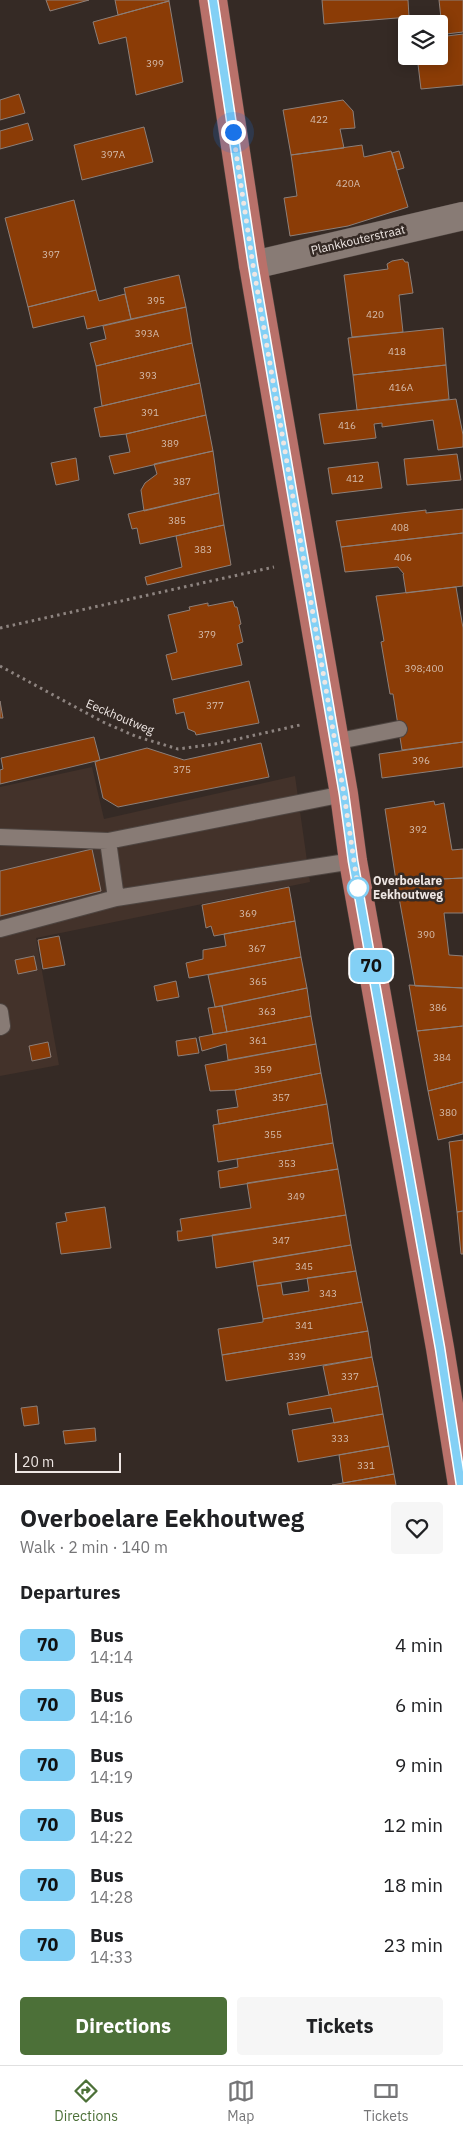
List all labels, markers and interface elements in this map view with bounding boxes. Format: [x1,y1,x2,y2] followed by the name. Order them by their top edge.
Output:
[398,15,448,65] map controls
[398,15,448,65] button: layers
[146,57,164,70] house number: 399
[310,113,328,126] house number: 422
[221,120,246,145] your location
[101,148,126,161] house number: 397A
[336,177,361,190] house number: 420A
[309,221,406,258] street label: Plankkouterstraat
[42,248,60,261] house number: 397
[147,294,165,307] house number: 395
[366,308,384,321] house number: 420
[135,327,160,340] house number: 393A
[388,345,406,358] house number: 418
[139,369,157,382] house number: 393
[389,381,414,394] house number: 416A
[141,406,159,419] house number: 391
[338,419,356,432] house number: 416
[161,437,179,450] house number: 389
[346,472,364,485] house number: 412
[173,475,191,488] house number: 387
[168,514,186,527] house number: 385
[391,521,409,534] house number: 408
[194,543,212,556] house number: 383
[394,551,412,564] house number: 406
[198,628,216,641] house number: 379
[405,662,443,675] house number: 398;400
[84,695,157,738] street label: Eeckhoutweg
[206,699,224,712] house number: 377
[412,754,430,767] house number: 396
[173,763,191,776] house number: 375
[409,823,427,836] house number: 392
[373,873,443,902] place label: Overboelare Eekhoutweg
[347,877,369,899] marker: Overboelare Eekhoutweg
[239,907,257,920] house number: 369
[417,928,435,941] house number: 390
[248,942,266,955] house number: 367
[348,950,394,982] line badge: 70
[360,954,382,977] text: 70
[249,975,267,988] house number: 365
[429,1001,447,1014] house number: 386
[258,1005,276,1018] house number: 363
[249,1034,267,1047] house number: 361
[433,1051,451,1064] house number: 384
[254,1063,272,1076] house number: 359
[272,1091,290,1104] house number: 357
[439,1106,457,1119] house number: 380
[264,1128,282,1141] house number: 355
[278,1157,296,1170] house number: 353
[287,1190,305,1203] house number: 349
[272,1234,290,1247] house number: 347
[295,1260,313,1273] house number: 345
[319,1287,337,1300] house number: 343
[295,1319,313,1332] house number: 341
[288,1350,306,1363] house number: 339
[341,1370,359,1383] house number: 337
[331,1432,349,1445] house number: 333
[15,1450,121,1473] scale bar
[22,1453,54,1471] text: 20 m
[357,1459,375,1472] house number: 331
[20,1502,304,1534] text: Overboelare Eekhoutweg
[391,1502,443,1554] button: heart
[20,1537,168,1557] text: Walk · 2 min · 140 m
[20,1580,120,1604] text: Departures
[90,1623,124,1647] text: Bus
[37,1633,58,1656] text: 70
[395,1633,443,1657] text: 4 min
[90,1647,133,1667] text: 14:14
[90,1683,124,1707] text: Bus
[37,1693,58,1716] text: 70
[395,1693,443,1717] text: 6 min
[90,1707,133,1727] text: 14:16
[90,1743,124,1767] text: Bus
[37,1753,58,1776] text: 70
[395,1753,443,1777] text: 9 min
[90,1767,133,1787] text: 14:19
[90,1803,124,1827] text: Bus
[37,1813,58,1836] text: 70
[384,1813,443,1837] text: 12 min
[90,1827,133,1847] text: 14:22
[90,1863,124,1887] text: Bus
[37,1873,58,1896] text: 70
[384,1873,443,1897] text: 18 min
[90,1887,133,1907] text: 14:28
[90,1923,124,1947] text: Bus
[37,1933,58,1956] text: 70
[384,1933,443,1957] text: 23 min
[90,1947,133,1967] text: 14:33
[20,1997,227,2055] button: Directions
[237,1997,443,2055] button: Tickets
[54,2077,118,2125] tab: Directions
[227,2077,255,2125] tab: Map
[364,2077,409,2125] tab: Tickets

